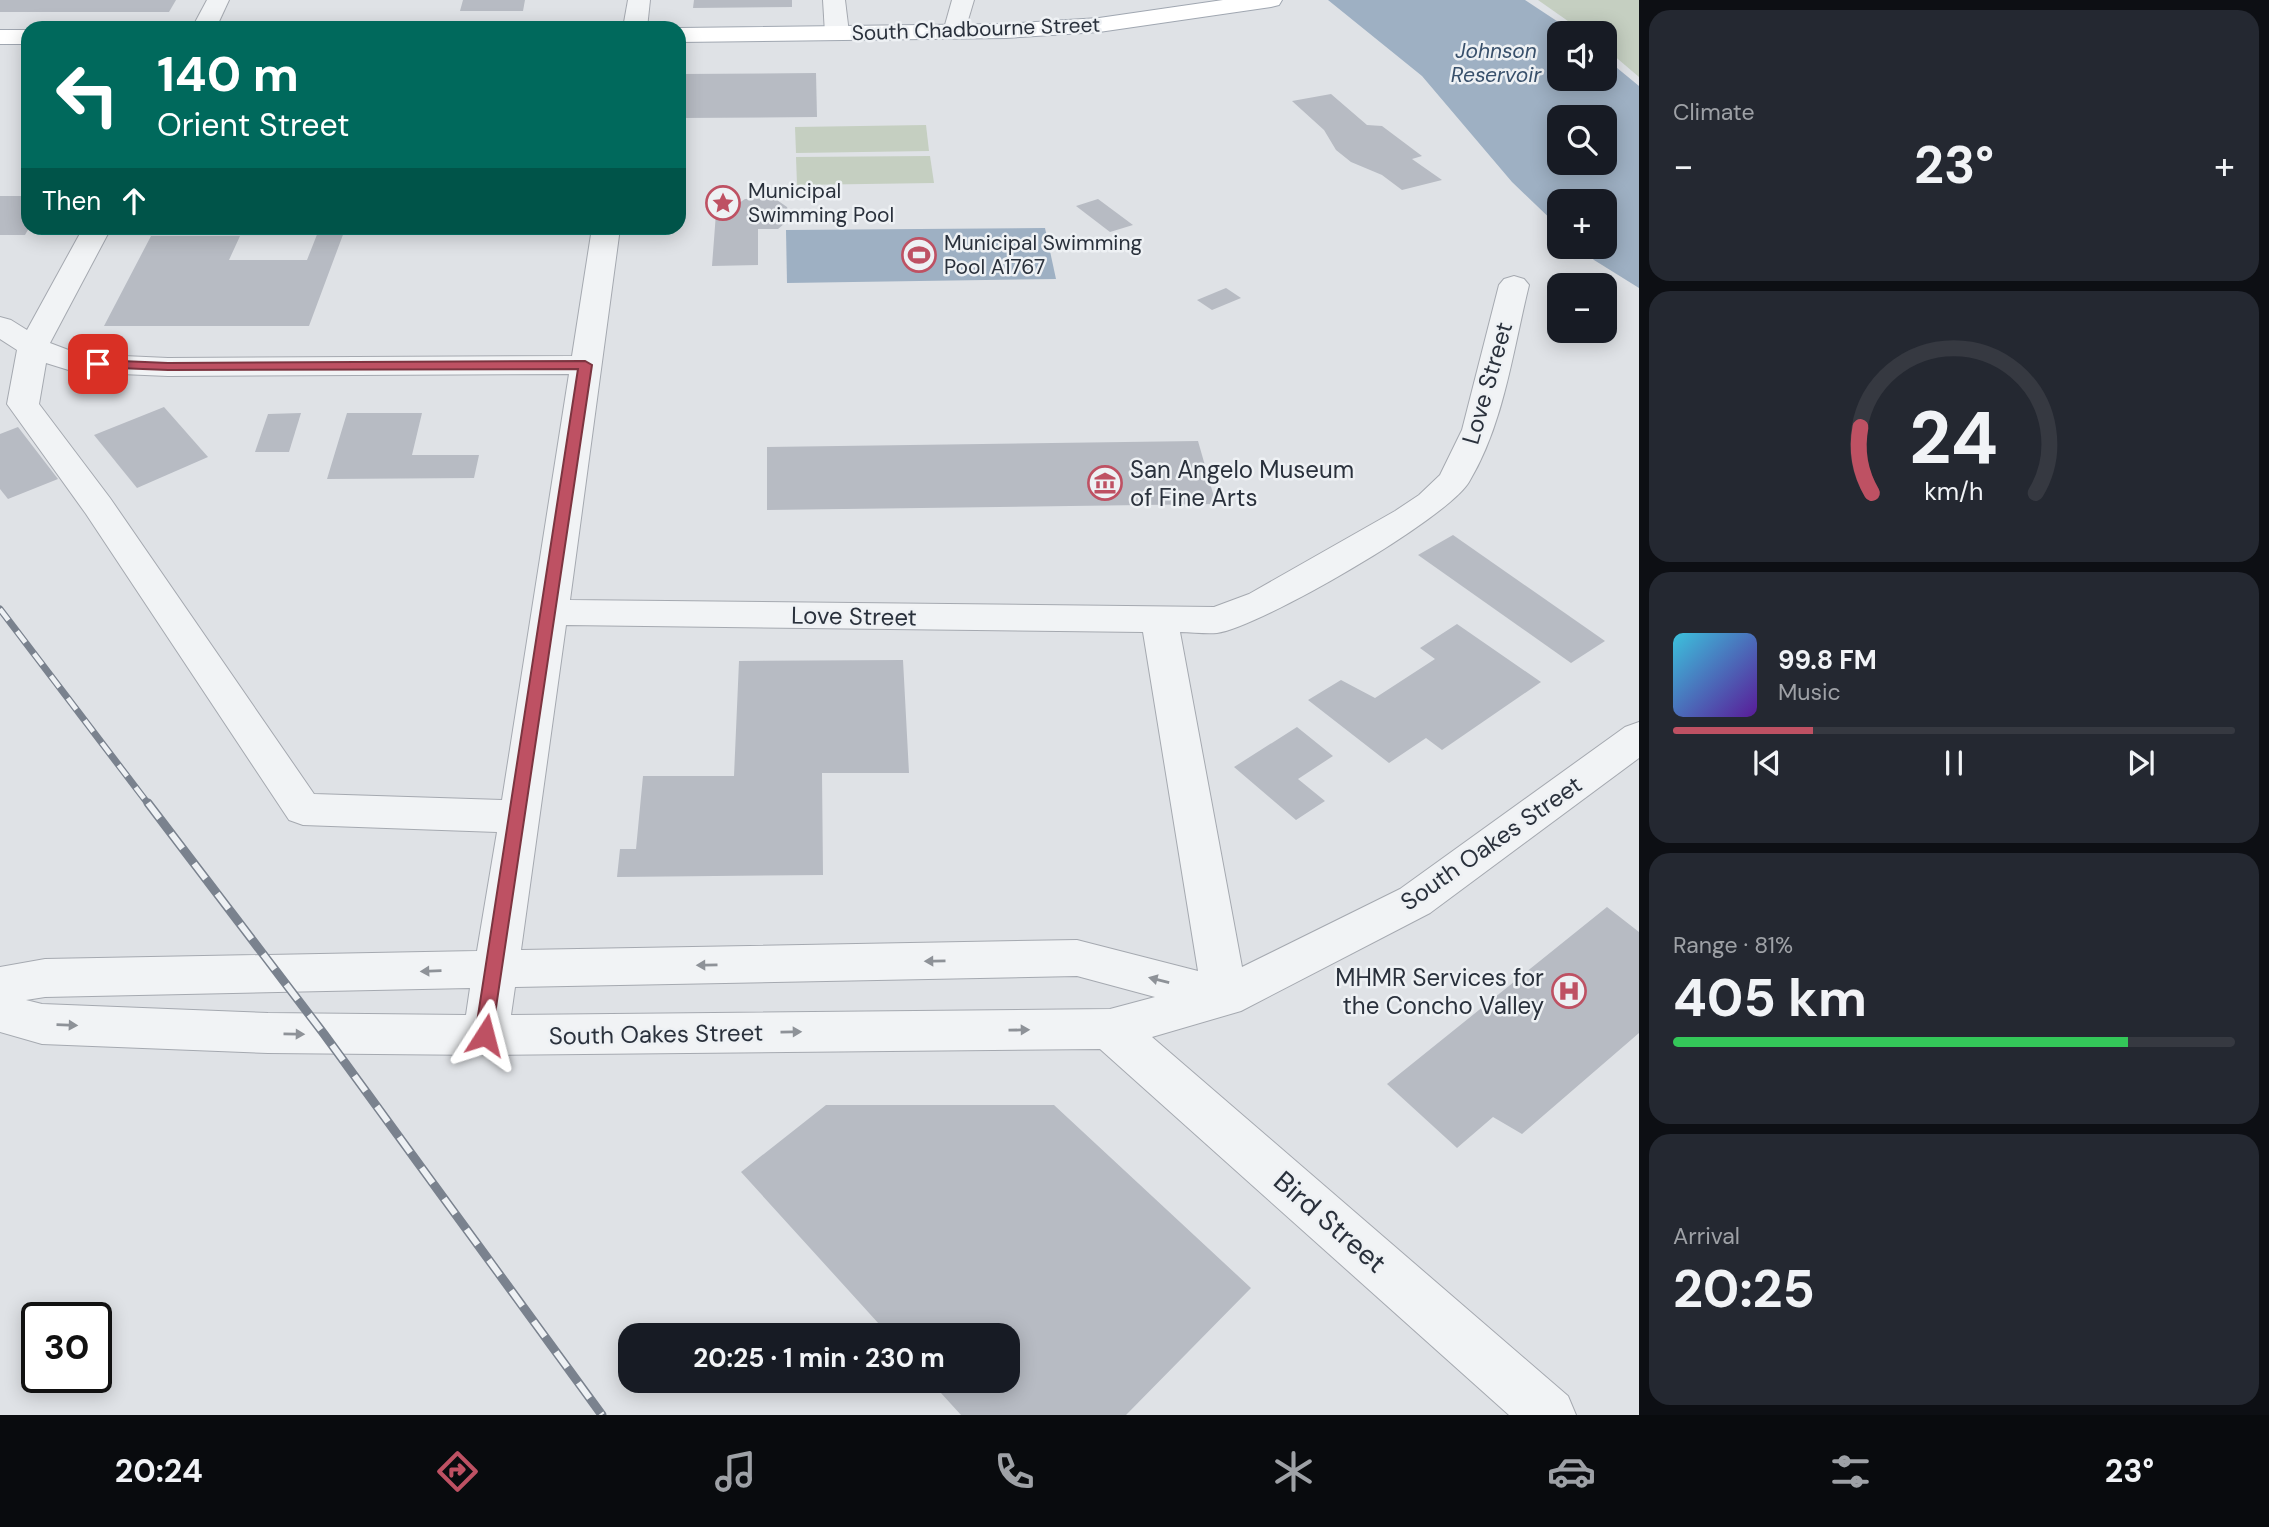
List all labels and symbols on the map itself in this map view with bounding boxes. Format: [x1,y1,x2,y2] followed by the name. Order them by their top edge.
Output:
[851,11,1101,47] street label: South Chadbourne Street
[1451,37,1542,89] water label: Johnson Reservoir
[748,177,894,229] place label: Municipal Swimming Pool
[704,184,742,222] place icon: Municipal Swimming Pool
[944,229,1142,281] place label: Municipal Swimming Pool A1767
[900,236,938,274] sports icon: Municipal Swimming Pool A1767
[1455,318,1519,448] street label: Love Street
[68,334,128,394] pin
[1130,454,1354,513] place label: San Angelo Museum of Fine Arts
[1086,464,1124,502] museum icon: San Angelo Museum of Fine Arts
[791,599,917,633] street label: Love Street
[1394,769,1588,917] street label: South Oakes Street
[923,955,945,967] one-way arrow
[696,959,718,971] one-way arrow
[1335,962,1544,1021] place label: MHMR Services for the Concho Valley
[419,965,441,977] one-way arrow
[1550,972,1588,1010] hospital icon: MHMR Services for the Concho Valley
[1148,974,1169,984] one-way arrow
[448,998,522,1072] position arrow
[549,1017,763,1051] street label: South Oakes Street
[56,1020,78,1031] one-way arrow
[1008,1024,1030,1035] one-way arrow
[780,1026,802,1038] one-way arrow
[283,1028,305,1039] one-way arrow
[1266,1163,1394,1281] street label: Bird Street
[21,1302,112,1393] speed limit sign: 30

